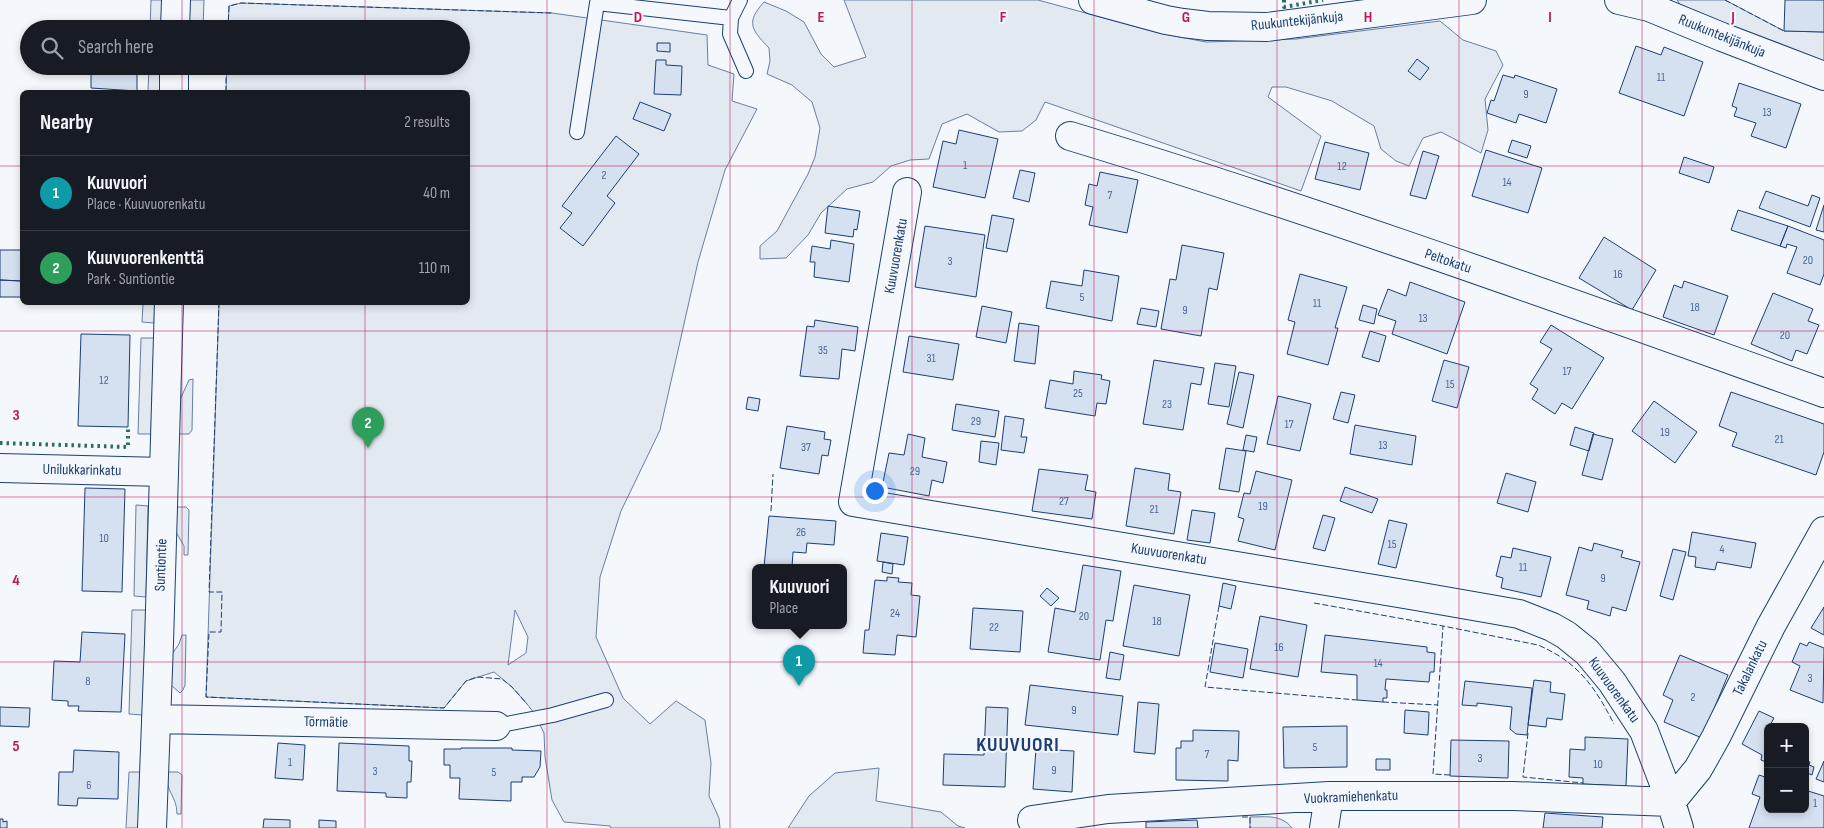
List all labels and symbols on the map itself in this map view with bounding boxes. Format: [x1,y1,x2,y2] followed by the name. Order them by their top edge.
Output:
[1250,7,1344,35] street label: Ruukuntekijänkuja
[634,8,642,27] text: D
[818,8,825,27] text: E
[1000,8,1007,27] text: F
[1182,8,1190,27] text: G
[1364,8,1372,27] text: H
[1548,8,1552,27] text: I
[1730,8,1735,27] text: J
[1676,10,1769,62] street label: Ruukuntekijänkuja
[1657,70,1666,85] house number: 11
[1523,87,1529,102] house number: 9
[1762,105,1772,120] house number: 13
[963,158,968,173] house number: 1
[1337,159,1347,174] house number: 12
[602,168,607,183] house number: 2
[1502,175,1512,190] house number: 14
[1108,188,1113,203] house number: 7
[880,217,912,295] street label: Kuuvuorenkatu
[1422,244,1474,278] street label: Peltokatu
[1803,253,1813,268] house number: 20
[947,254,953,269] house number: 3
[1613,267,1623,282] house number: 16
[1080,290,1085,305] house number: 5
[1313,296,1322,311] house number: 11
[1690,300,1700,315] house number: 18
[1182,303,1188,318] house number: 9
[1418,311,1428,326] house number: 13
[1780,328,1790,343] house number: 20
[818,343,828,358] house number: 35
[926,351,936,366] house number: 31
[1563,364,1572,379] house number: 17
[99,373,109,388] house number: 12
[1445,377,1455,392] house number: 15
[1073,386,1083,401] house number: 25
[1162,397,1172,412] house number: 23
[12,406,20,425] text: 3
[352,407,384,448] pin: 2
[971,414,981,429] house number: 29
[1285,417,1294,432] house number: 17
[1660,425,1670,440] house number: 19
[1774,432,1784,447] house number: 21
[1378,438,1388,453] house number: 13
[801,440,811,455] house number: 37
[42,460,122,480] street label: Unilukkarinkatu
[910,464,920,479] house number: 29
[862,478,888,504] your location
[1059,494,1069,509] house number: 27
[1258,499,1268,514] house number: 19
[1149,502,1159,517] house number: 21
[796,525,806,540] house number: 26
[99,531,109,546] house number: 10
[1387,537,1397,552] house number: 15
[151,538,171,592] street label: Suntiontie
[1130,539,1208,569] street label: Kuuvuorenkatu
[1719,542,1725,557] house number: 4
[1519,560,1528,575] house number: 11
[12,571,20,590] text: 4
[1600,571,1606,586] house number: 9
[890,606,900,621] house number: 24
[1079,609,1089,624] house number: 20
[1152,614,1162,629] house number: 18
[989,620,999,635] house number: 22
[1728,637,1772,699] street label: Takalankatu
[1274,640,1284,655] house number: 16
[783,645,815,686] pin: 1
[1584,654,1644,726] street label: Kuuvuorenkatu
[1373,656,1383,671] house number: 14
[1807,671,1813,686] house number: 3
[85,674,91,689] house number: 8
[1691,690,1696,705] house number: 2
[1071,703,1077,718] house number: 9
[304,712,348,732] street label: Törmätie
[976,733,1060,757] district label: KUUVUORI
[12,737,20,756] text: 5
[1313,740,1318,755] house number: 5
[1205,747,1210,762] house number: 7
[1477,751,1483,766] house number: 3
[288,755,293,770] house number: 1
[1593,757,1603,772] house number: 10
[1051,763,1057,778] house number: 9
[372,764,378,779] house number: 3
[492,765,497,780] house number: 5
[86,778,92,793] house number: 6
[1304,786,1398,808] street label: Vuokramiehenkatu
[1813,796,1818,811] house number: 1

